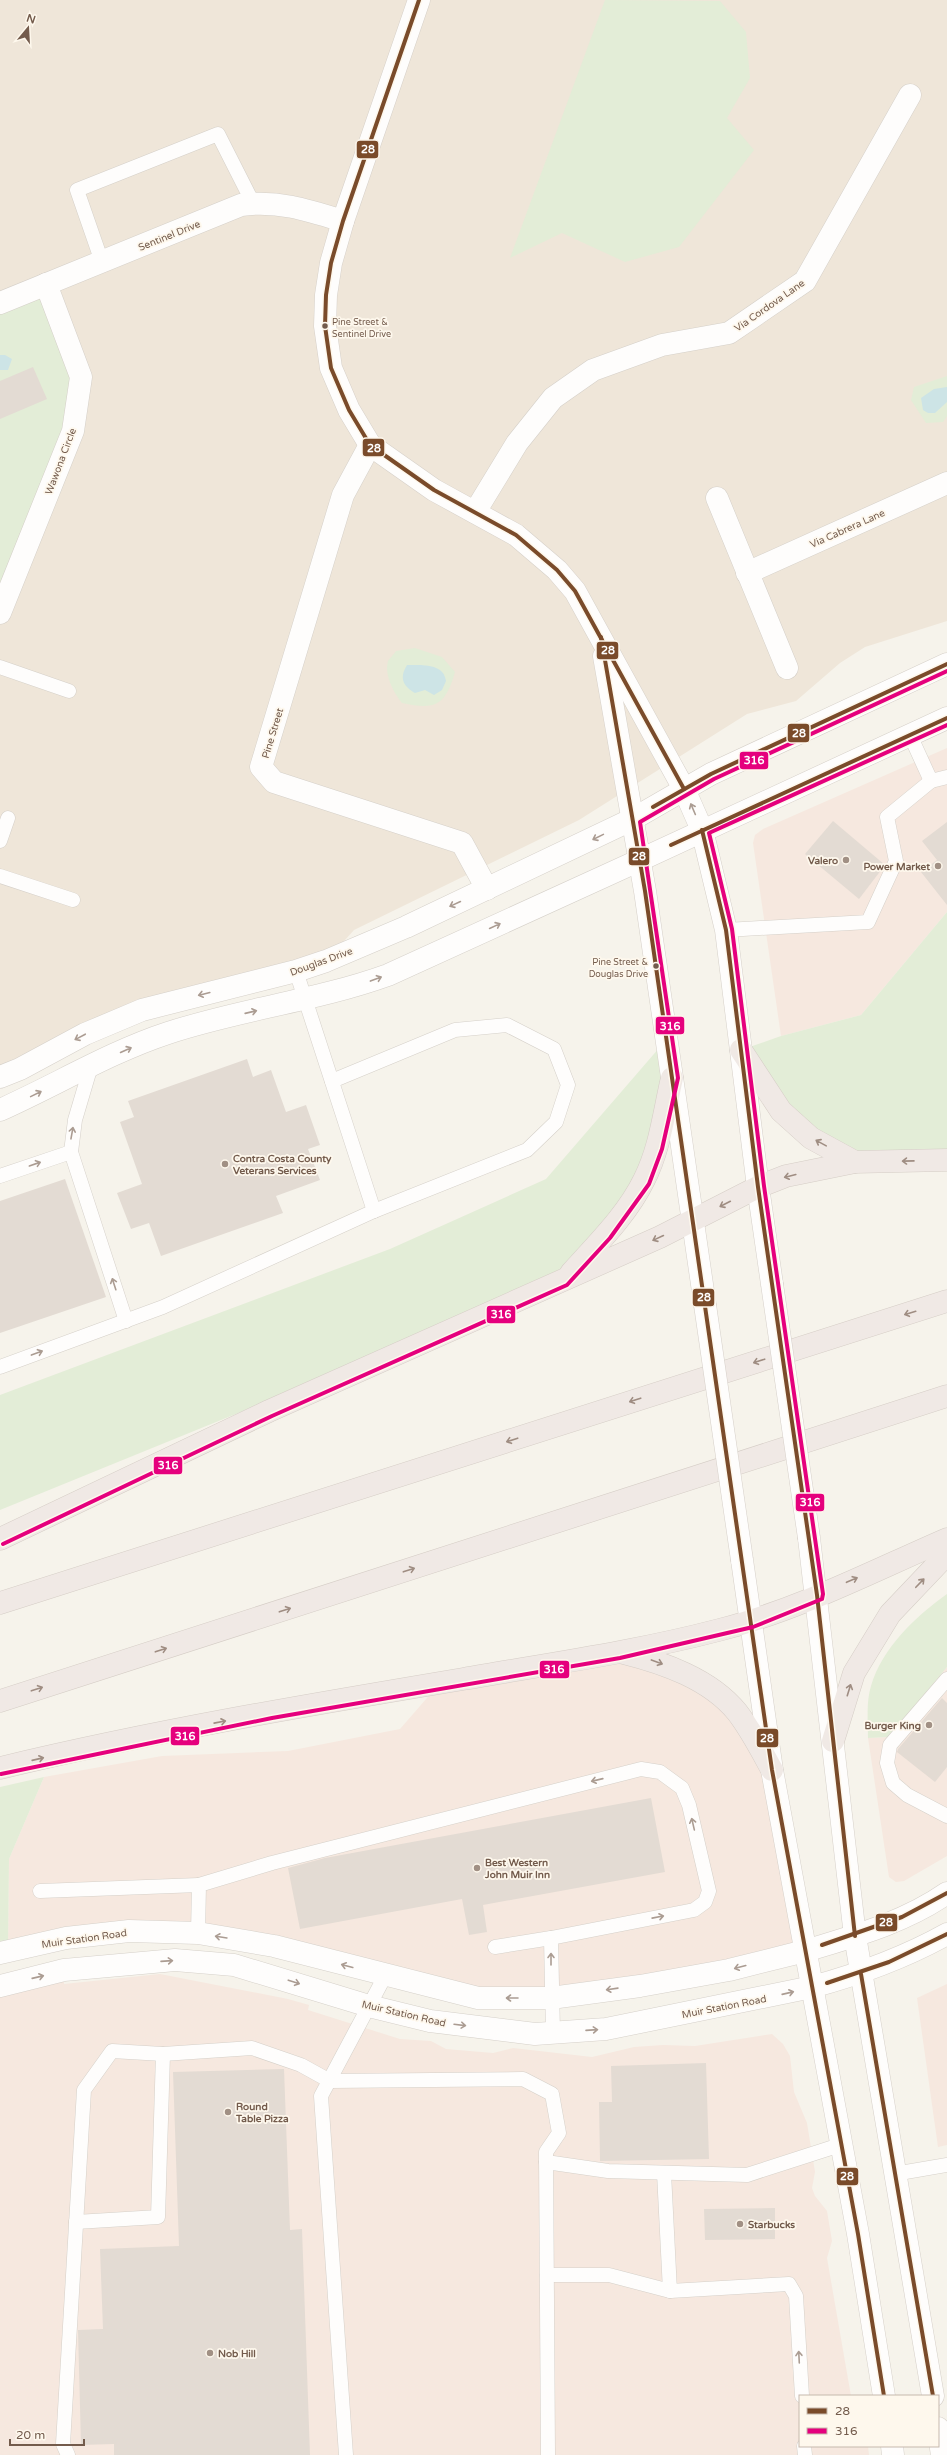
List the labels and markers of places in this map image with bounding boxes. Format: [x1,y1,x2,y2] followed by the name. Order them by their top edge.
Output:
[332,317,391,340] place label: Pine Street & Sentinel Drive
[320,321,330,331] marker: Pine Street & Sentinel Drive
[808,855,838,867] place label: Valero
[841,855,851,865] marker: Valero
[864,861,930,873] place label: Power Market
[933,861,943,871] marker: Power Market
[589,957,648,980] place label: Pine Street & Douglas Drive
[651,961,661,971] marker: Pine Street & Douglas Drive
[233,1153,332,1177] place label: Contra Costa County Veterans Services
[220,1159,230,1169] marker: Contra Costa County Veterans Services
[864,1720,921,1732] place label: Burger King
[924,1720,934,1730] marker: Burger King
[484,1857,550,1881] place label: Best Western John Muir Inn
[472,1863,482,1873] marker: Best Western John Muir Inn
[235,2101,289,2125] place label: Round Table Pizza
[223,2107,233,2117] marker: Round Table Pizza
[735,2219,745,2229] marker: Starbucks
[748,2219,795,2231] place label: Starbucks
[205,2348,215,2358] marker: Nob Hill
[218,2348,256,2360] place label: Nob Hill

